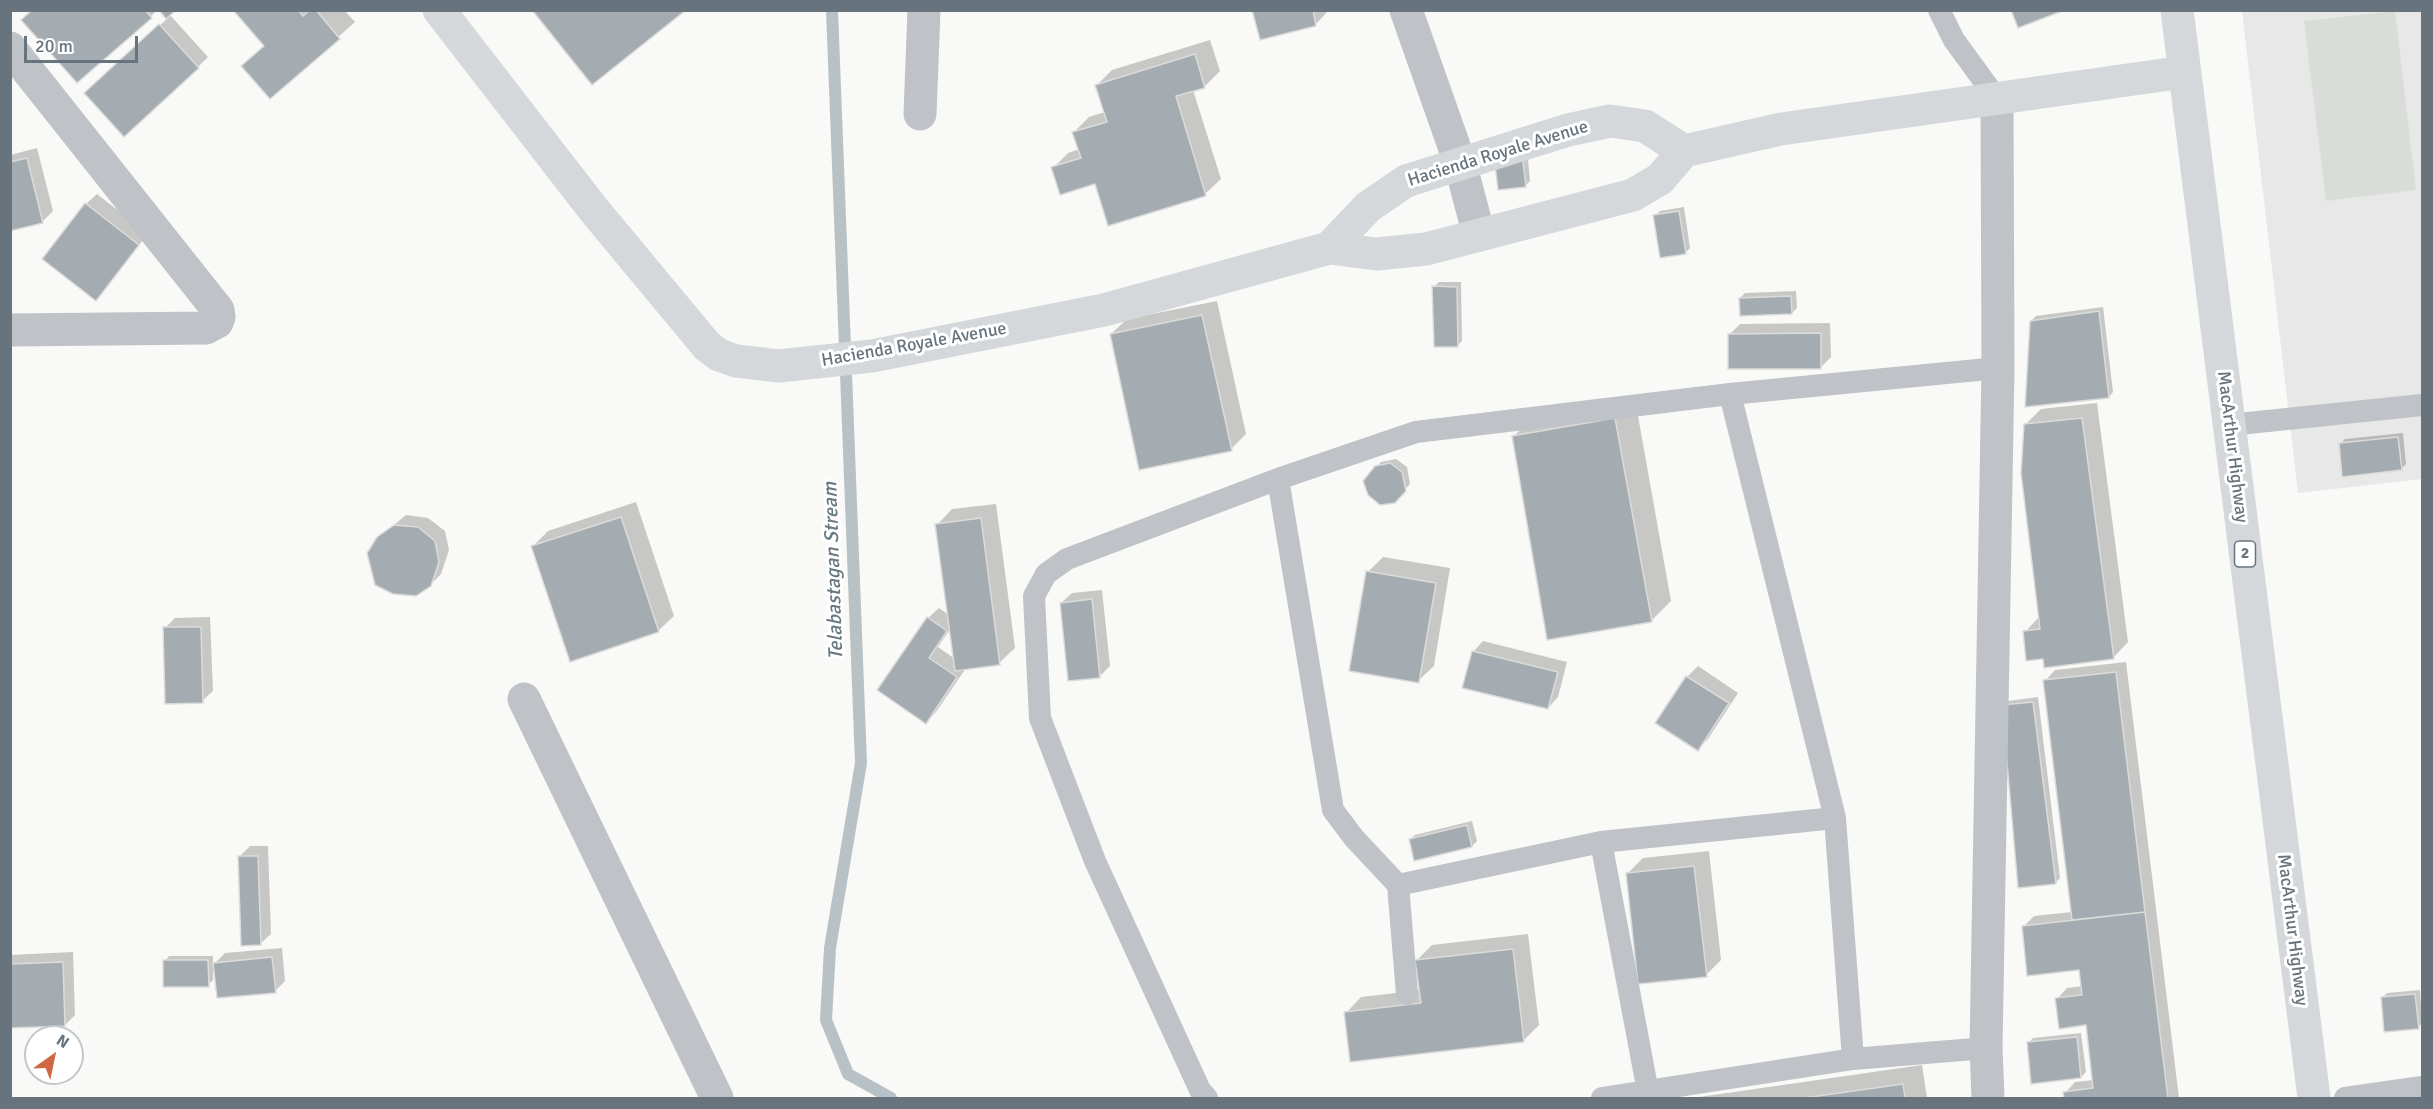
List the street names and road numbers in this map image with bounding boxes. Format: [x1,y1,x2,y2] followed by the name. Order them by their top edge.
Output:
[1405,116,1591,192] street label: Hacienda Royale Avenue
[820,318,1008,372] street label: Hacienda Royale Avenue
[2212,370,2252,524] street label: MacArthur Highway
[2234,541,2256,567] road number: 2
[2272,853,2312,1007] street label: MacArthur Highway

